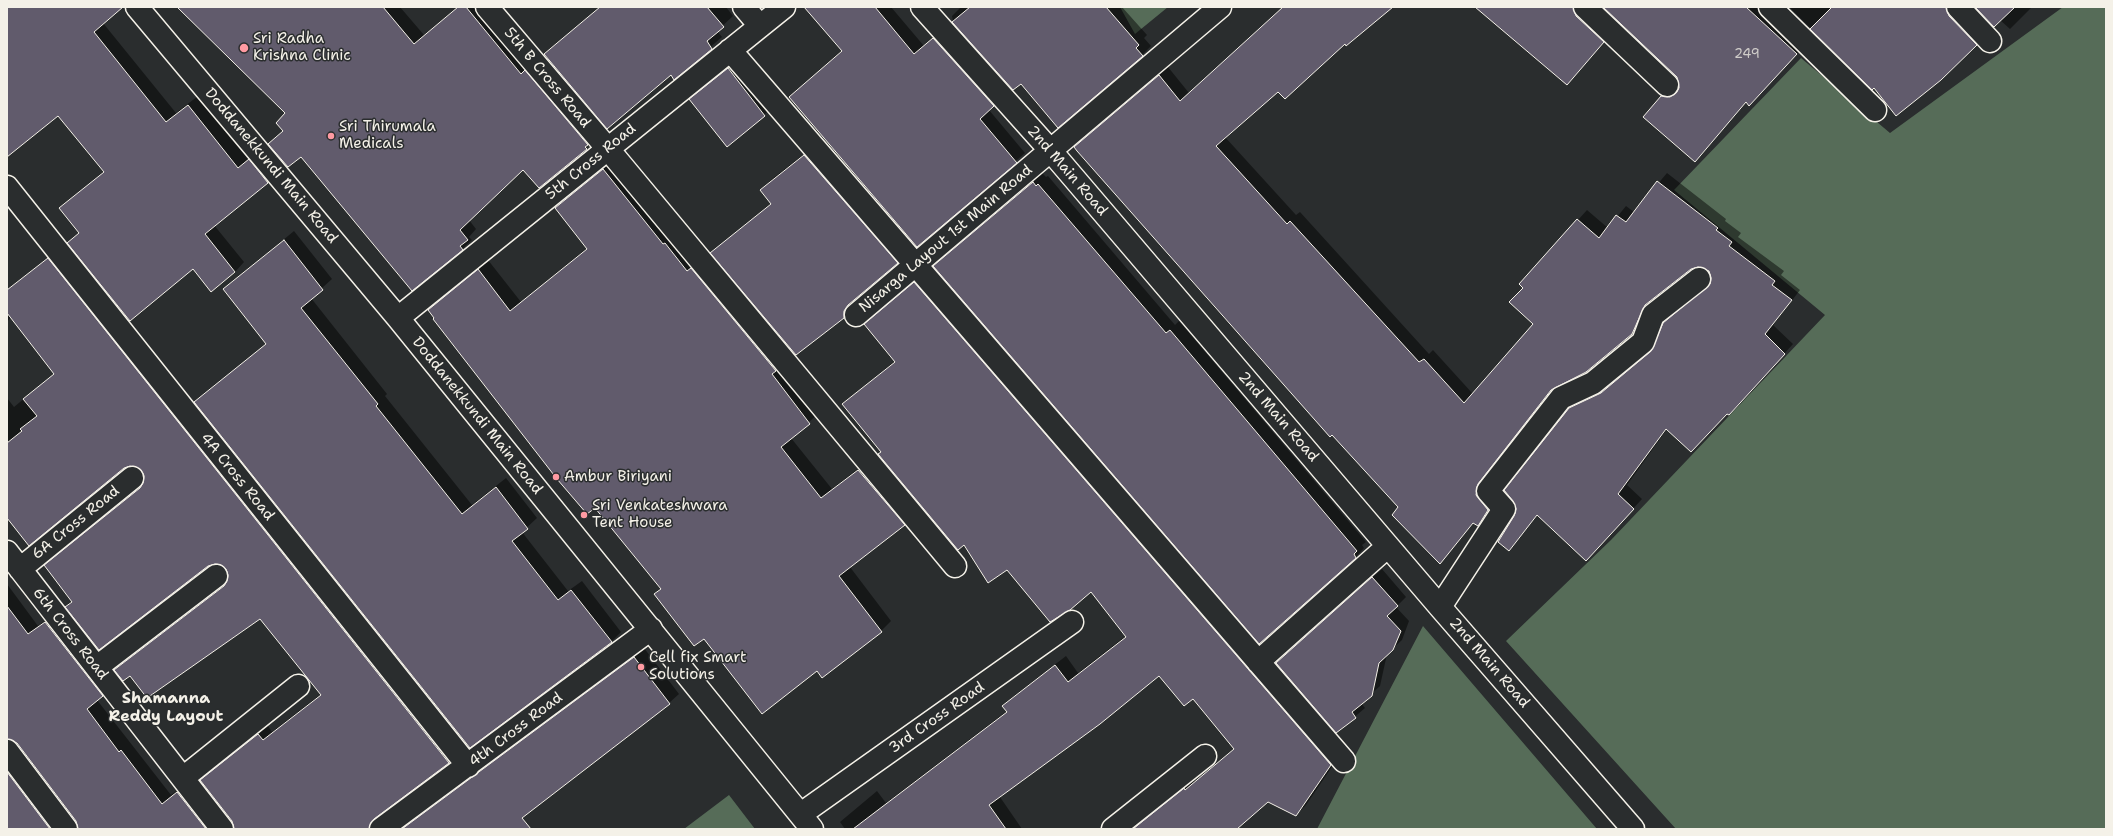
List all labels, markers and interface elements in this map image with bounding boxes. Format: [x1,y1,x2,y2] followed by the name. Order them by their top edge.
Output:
[500,24,594,132] street label: 5th B Cross Road
[253,30,351,65] place label: Sri Radha Krishna Clinic
[238,42,250,54] marker: Sri Radha Krishna Clinic
[1734,47,1760,63] house number: 249
[201,85,341,247] street label: Doddanekkundi Main Road
[339,118,436,153] place label: Sri Thirumala Medicals
[542,120,640,204] street label: 5th Cross Road
[1023,122,1111,220] street label: 2nd Main Road
[326,131,336,141] marker: Sri Thirumala Medicals
[856,161,1036,317] street label: Nisarga Layout 1st Main Road
[408,334,546,498] street label: Doddanekkundi Main Road
[1234,368,1322,466] street label: 2nd Main Road
[196,429,278,525] street label: 4A Cross Road
[564,468,672,486] place label: Ambur Biriyani
[551,472,561,482] marker: Ambur Biriyani
[29,482,123,564] street label: 6A Cross Road
[592,497,727,532] place label: Sri Venkateshwara Tent House
[579,510,589,520] marker: Sri Venkateshwara Tent House
[28,584,112,684] street label: 6th Cross Road
[1445,614,1533,712] street label: 2nd Main Road
[649,649,747,684] place label: Cell fix Smart Solutions
[636,662,646,672] marker: Cell fix Smart Solutions
[886,678,988,758] street label: 3rd Cross Road
[109,689,223,727] district label: Shamanna Reddy Layout
[466,689,566,771] street label: 4th Cross Road

